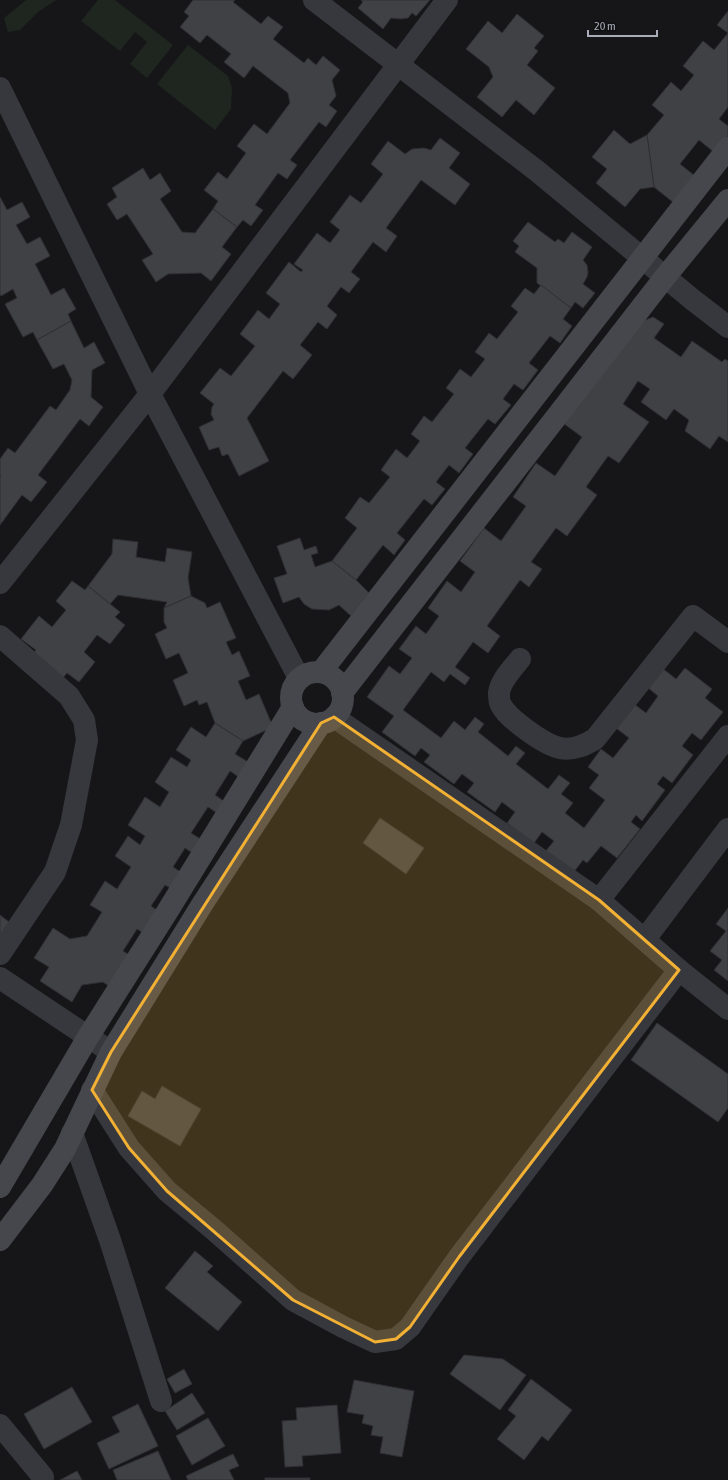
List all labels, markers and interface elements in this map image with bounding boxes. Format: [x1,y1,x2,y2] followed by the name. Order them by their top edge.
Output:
[588,12,657,38] scale bar
[594,19,616,33] text: 20 m

